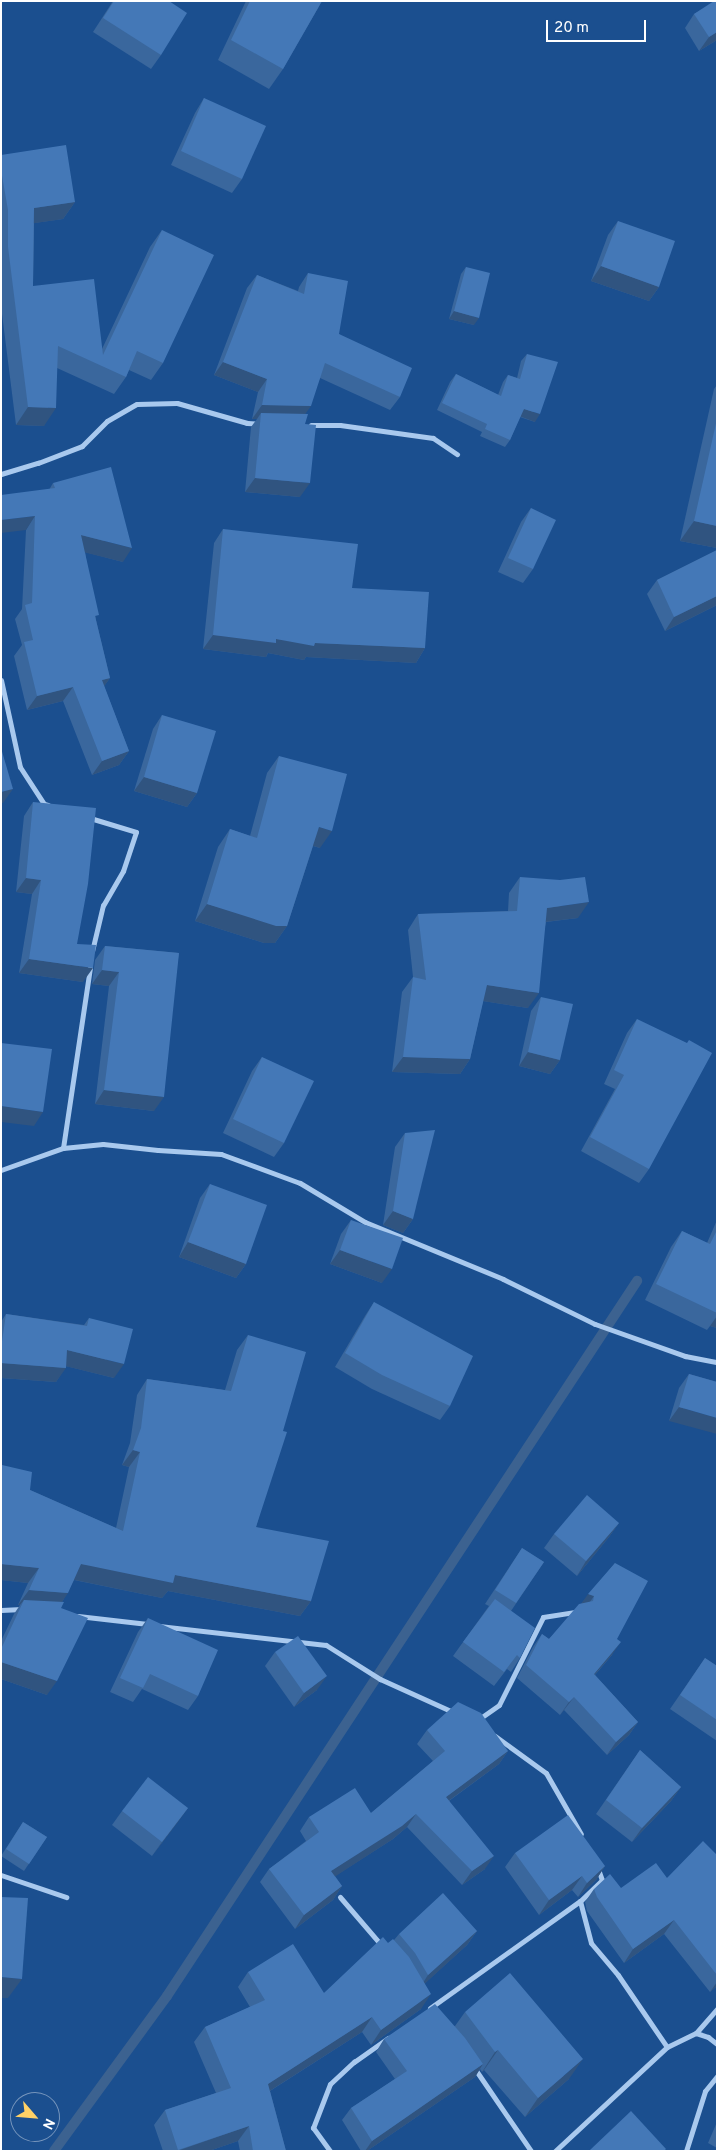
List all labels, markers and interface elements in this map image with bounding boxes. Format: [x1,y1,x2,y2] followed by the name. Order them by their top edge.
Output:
[548,10,648,42] scale bar
[554,19,589,38] text: 20 m
[10,2092,60,2142] north arrow
[38,2115,58,2132] text: N

